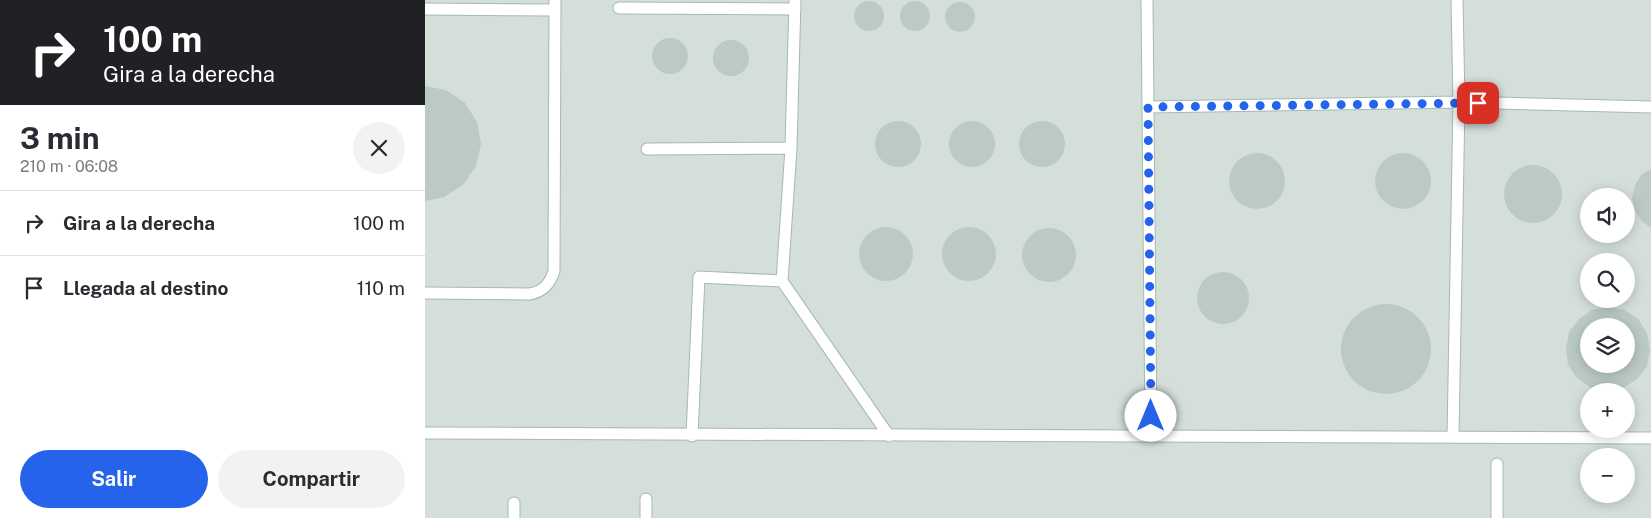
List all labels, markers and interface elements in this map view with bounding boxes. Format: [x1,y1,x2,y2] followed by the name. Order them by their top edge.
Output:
[103,19,202,60] text: 100 m
[20,20,85,85] icon: right
[103,61,275,87] text: Gira a la derecha
[1457,82,1499,124] pin
[1464,89,1492,117] icon: arrive
[20,120,99,156] text: 3 min
[353,122,405,174] button: close
[20,157,118,176] text: 210 m · 06:08
[1580,188,1635,503] map controls
[1580,188,1635,243] button: sound
[20,209,48,237] icon: right
[63,212,215,234] text: Gira a la derecha
[353,212,405,234] text: 100 m
[1580,253,1635,308] button: search
[20,274,48,302] icon: arrive
[63,277,228,299] text: Llegada al destino
[357,277,405,299] text: 110 m
[1580,318,1635,373] button: layers
[1580,383,1635,438] button: +
[1124,389,1176,441] position arrow
[1580,448,1635,503] button: −
[20,450,208,508] button: Salir
[218,450,405,508] button: Compartir

